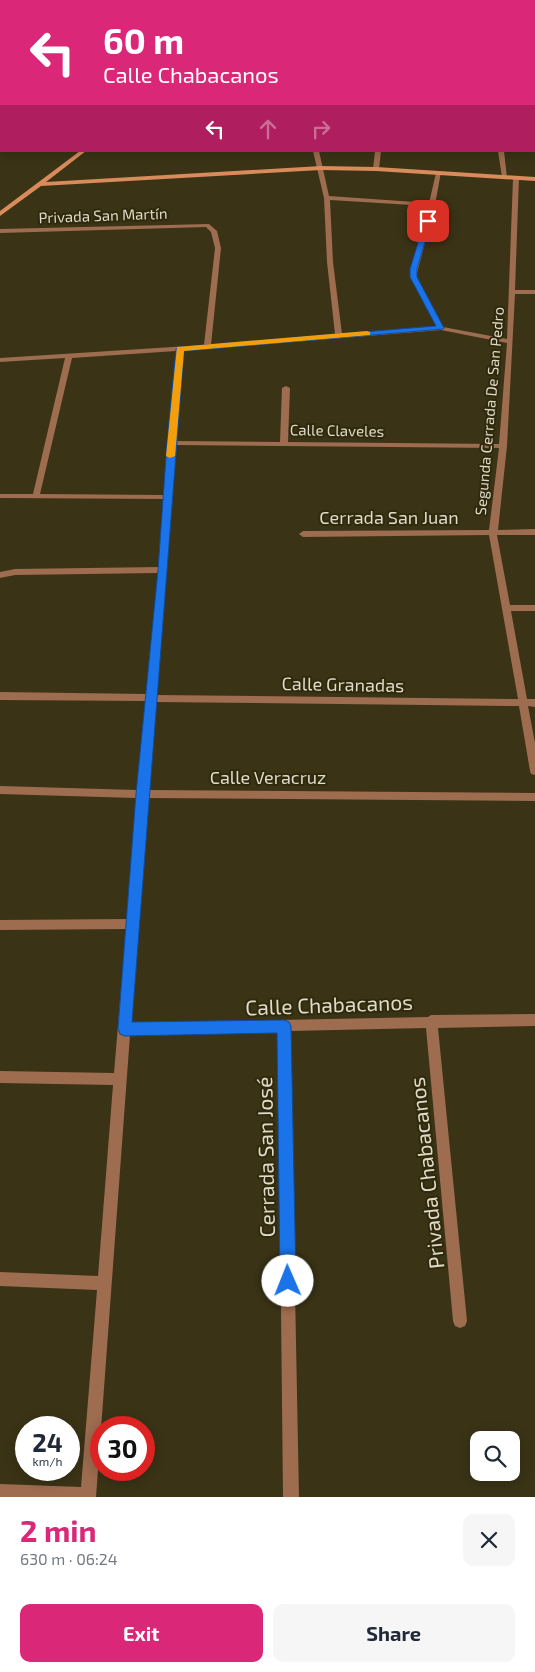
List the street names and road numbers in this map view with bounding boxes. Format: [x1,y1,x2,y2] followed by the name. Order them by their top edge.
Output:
[38,204,168,226] street label: Privada San Martín
[471,306,507,516] street label: Segunda Cerrada De San Pedro
[290,420,384,440] street label: Calle Claveles
[319,506,459,528] street label: Cerrada San Juan
[282,672,404,696] street label: Calle Granadas
[210,766,326,788] street label: Calle Veracruz
[245,989,413,1019] street label: Calle Chabacanos
[251,1076,279,1238] street label: Cerrada San José
[404,1076,448,1270] street label: Privada Chabacanos

